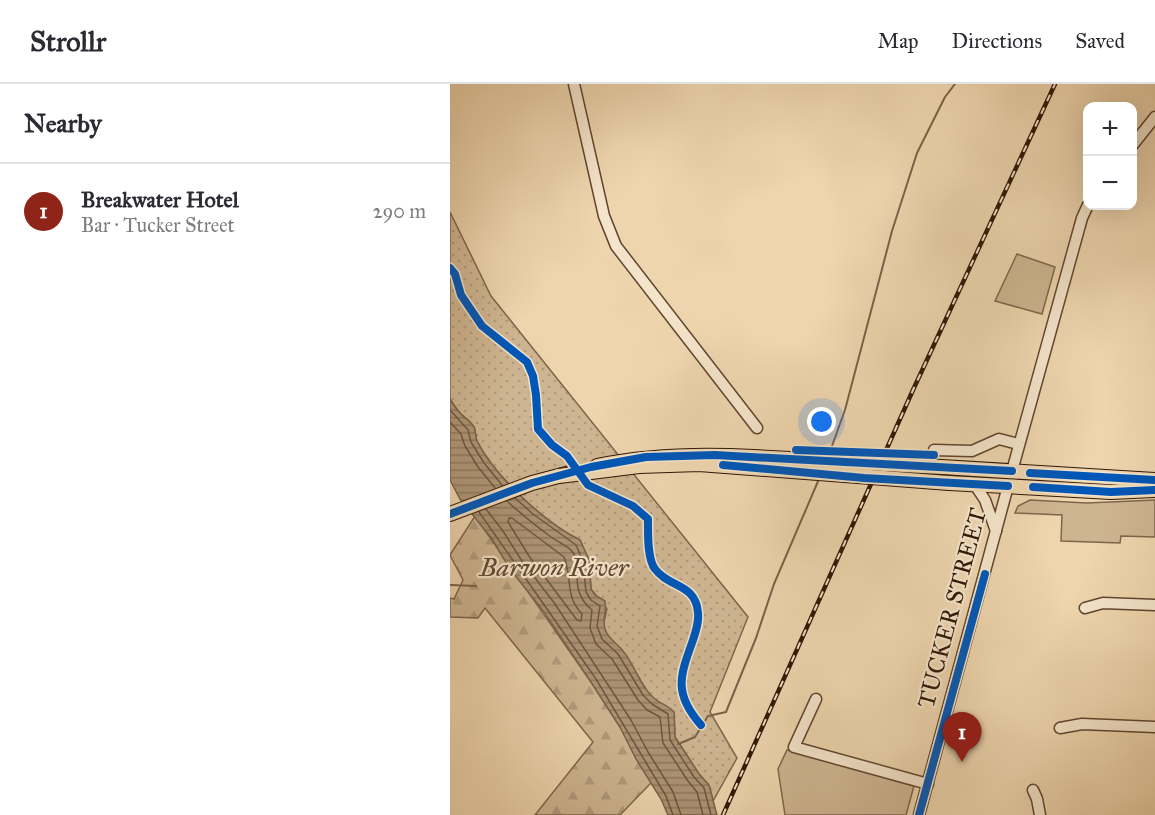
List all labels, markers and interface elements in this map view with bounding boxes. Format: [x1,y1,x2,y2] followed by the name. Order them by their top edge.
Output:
[30,24,106,59] text: Strollr
[878,28,919,54] text: Map
[952,28,1042,54] text: Directions
[1075,28,1125,54] text: Saved
[1083,102,1137,210] map controls
[1083,102,1137,156] button: +
[24,107,102,139] text: Nearby
[1083,156,1137,210] button: −
[81,186,239,213] text: Breakwater Hotel
[40,199,47,223] text: 1
[373,199,426,223] text: 290 m
[81,213,235,237] text: Bar · Tucker Street
[807,407,836,436] your location
[911,505,993,711] street label: TUCKER STREET
[478,551,630,583] water label: Barwon River
[942,712,982,762] pin: 1

